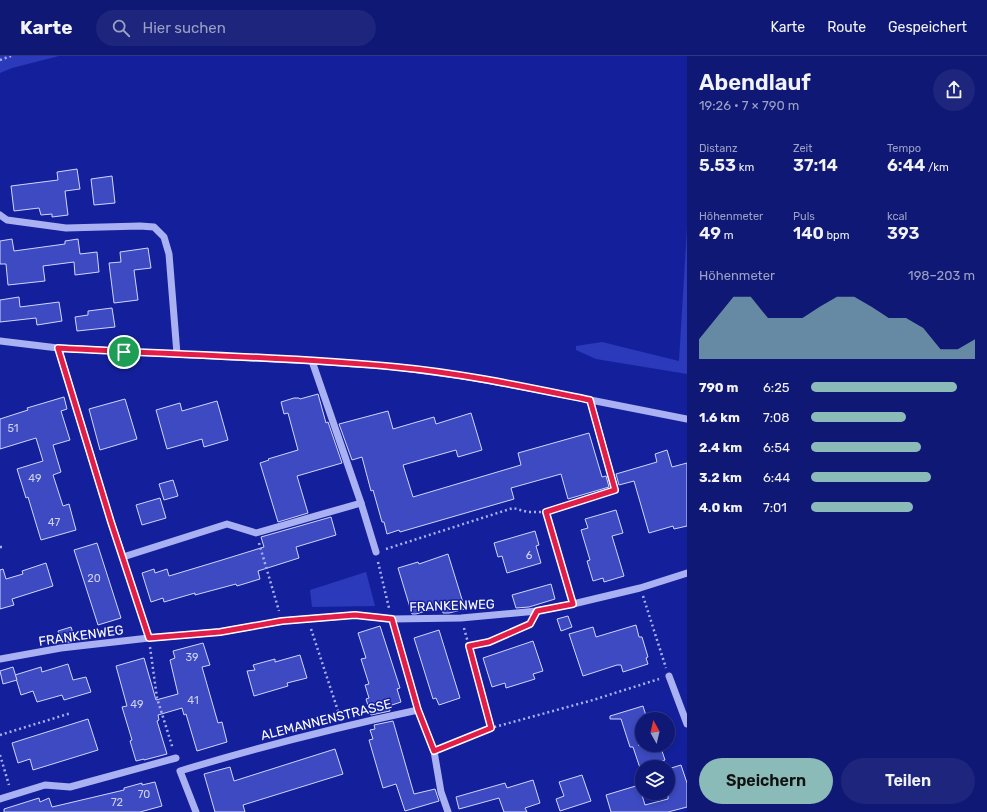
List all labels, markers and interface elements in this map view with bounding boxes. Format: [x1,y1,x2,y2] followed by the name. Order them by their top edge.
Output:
[96,10,376,46] search box
[20,16,72,39] text: Karte
[110,17,132,39] icon: search
[142,19,226,37] text: Hier suchen
[770,19,805,36] text: Karte
[827,19,866,36] text: Route
[888,19,967,36] text: Gespeichert
[699,69,811,96] text: Abendlauf
[933,69,975,111] button: share
[699,98,799,113] text: 19:26 · 7 × 790 m
[699,142,737,155] text: Distanz
[793,142,813,155] text: Zeit
[887,142,921,155] text: Tempo
[699,155,736,175] text: 5.53
[793,155,838,175] text: 37:14
[887,155,925,175] text: 6:44
[736,161,754,174] text: km
[925,161,949,174] text: /km
[699,210,763,223] text: Höhenmeter
[793,210,815,223] text: Puls
[887,210,907,223] text: kcal
[699,223,721,243] text: 49
[793,223,824,243] text: 140
[887,223,919,243] text: 393
[721,229,733,242] text: m
[824,229,849,242] text: bpm
[699,268,775,283] text: Höhenmeter
[908,268,975,283] text: 198–203 m
[107,335,141,369] pin
[113,341,135,363] icon: arrive
[699,380,738,395] text: 790 m
[763,380,790,395] text: 6:25
[699,410,740,425] text: 1.6 km
[763,410,790,425] text: 7:08
[7,422,19,435] house number: 51
[699,440,742,455] text: 2.4 km
[763,440,790,455] text: 6:54
[699,470,742,485] text: 3.2 km
[763,470,790,485] text: 6:44
[28,472,42,485] house number: 49
[699,500,743,515] text: 4.0 km
[763,500,787,515] text: 7:01
[48,516,60,529] house number: 47
[526,549,533,562] house number: 6
[87,572,101,585] house number: 20
[409,597,495,614] street label: FRANKENWEG
[38,622,125,649] street label: FRANKENWEG
[185,651,199,664] house number: 39
[187,694,199,707] house number: 41
[259,696,393,743] street label: ALEMANNENSTRASSE
[130,698,144,711] house number: 49
[635,712,675,752] north arrow
[635,712,675,800] map controls
[699,758,833,804] button: Speichern
[841,758,975,804] button: Teilen
[635,760,675,800] button: layers
[138,788,150,801] house number: 70
[111,796,123,809] house number: 72

